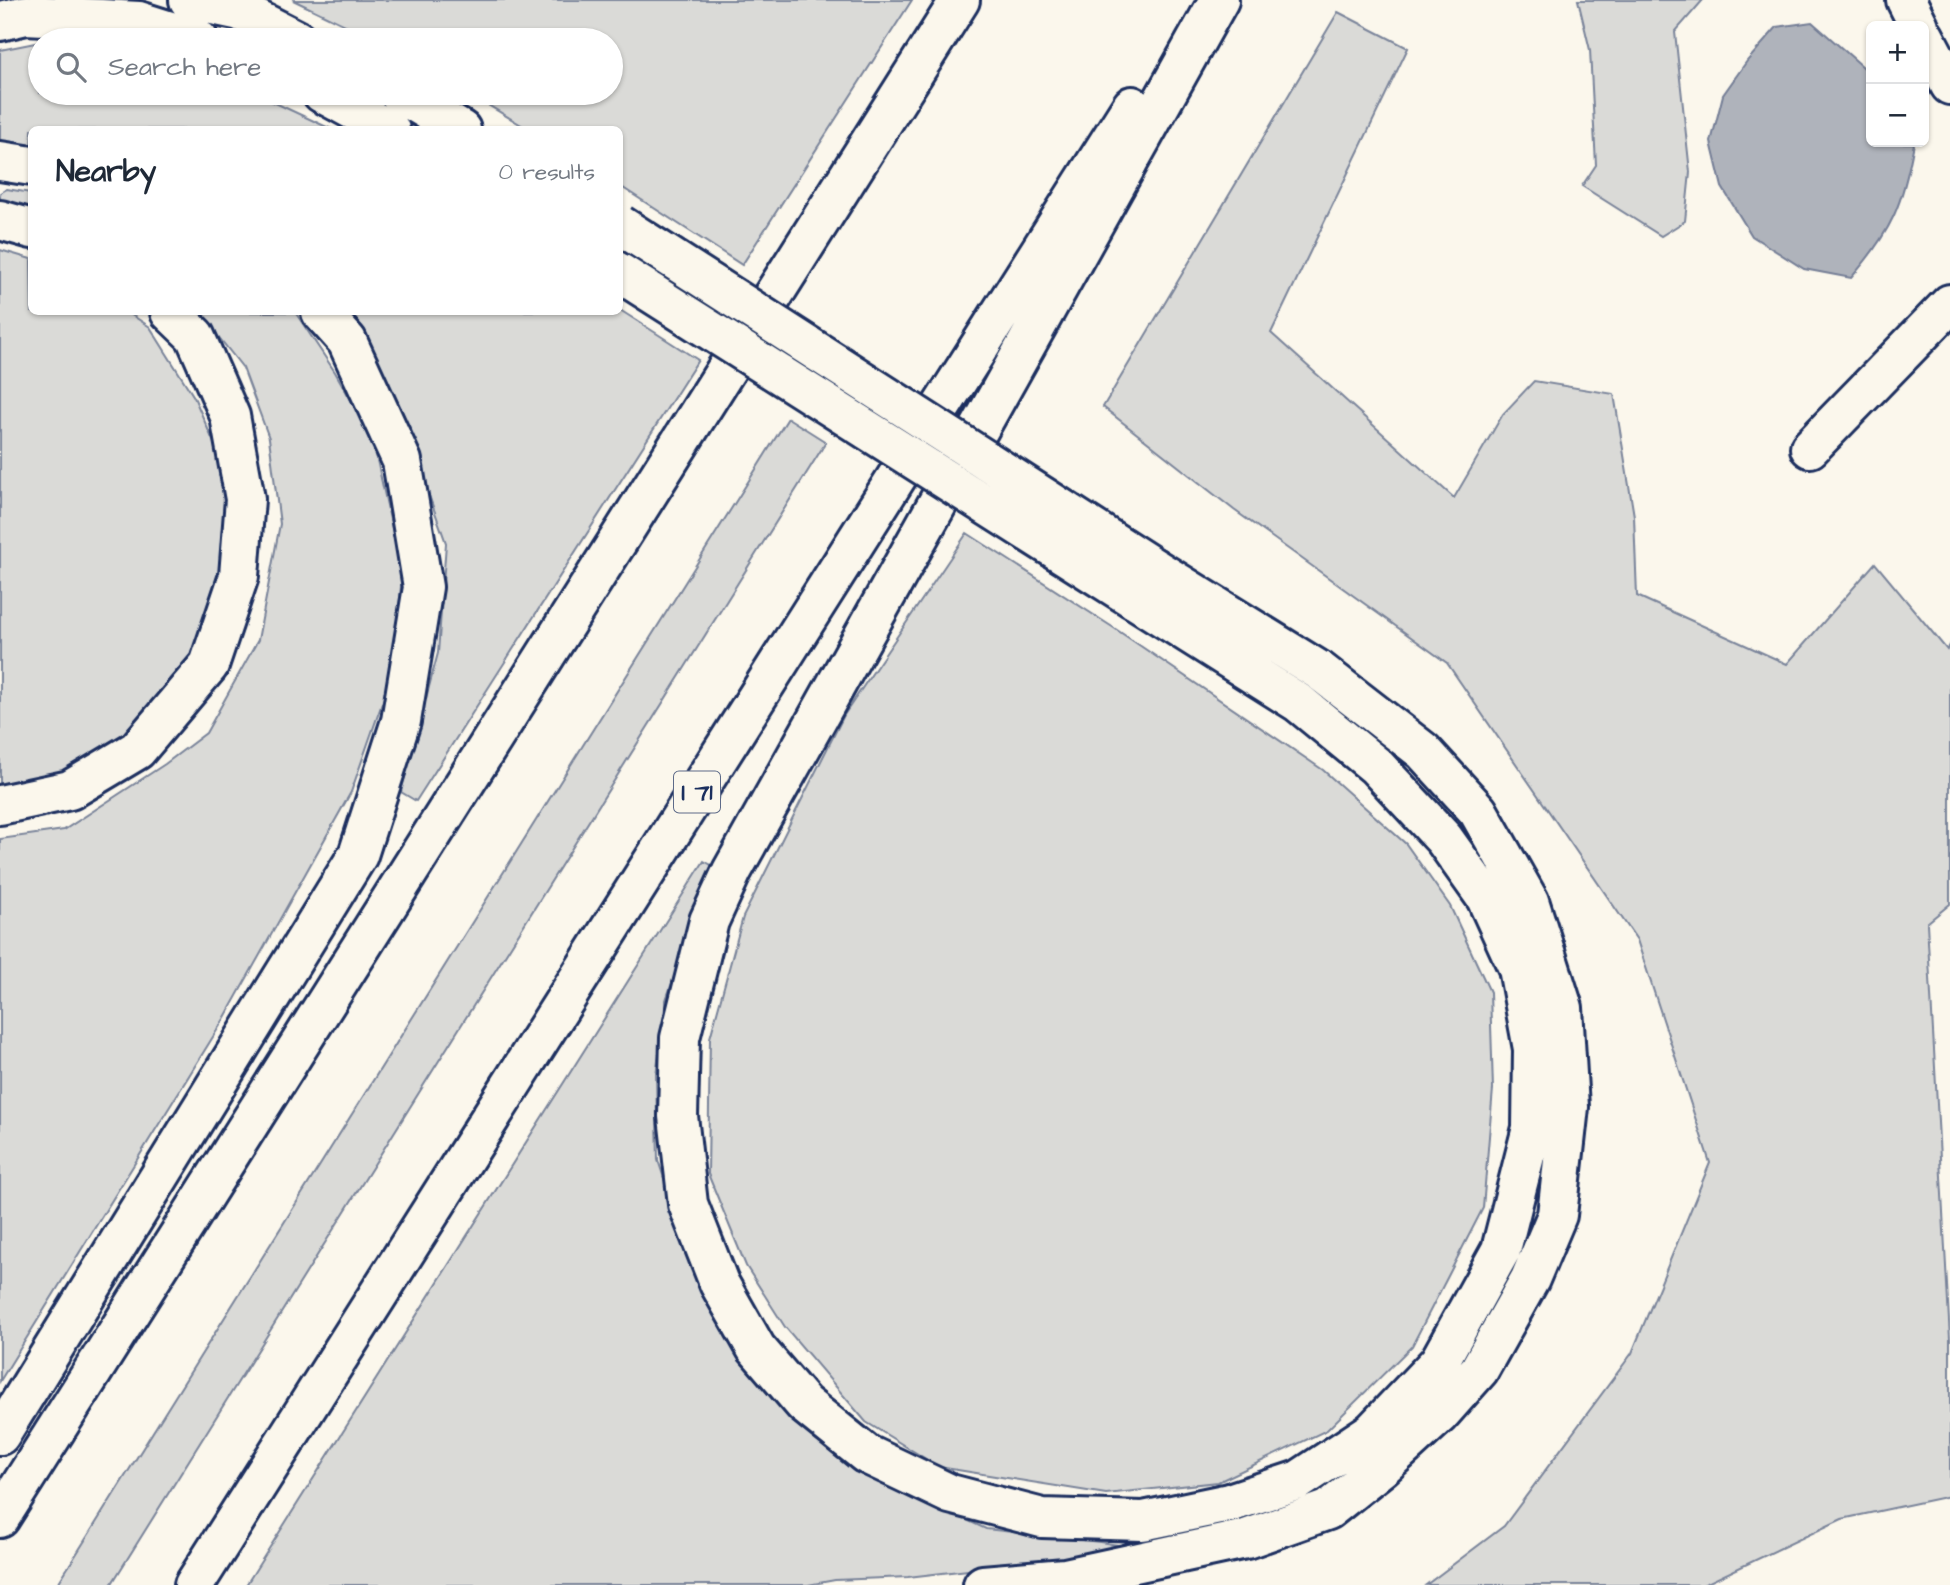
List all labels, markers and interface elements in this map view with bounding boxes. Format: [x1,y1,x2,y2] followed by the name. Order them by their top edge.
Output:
[1866,21,1929,147] map controls
[1866,21,1929,84] button: +
[28,28,623,105] search box
[52,48,90,86] icon: search
[108,49,261,85] text: Search here
[1866,84,1929,147] button: −
[56,151,156,193] text: Nearby
[498,156,595,188] text: 0 results
[674,772,720,812] road number: I 71

